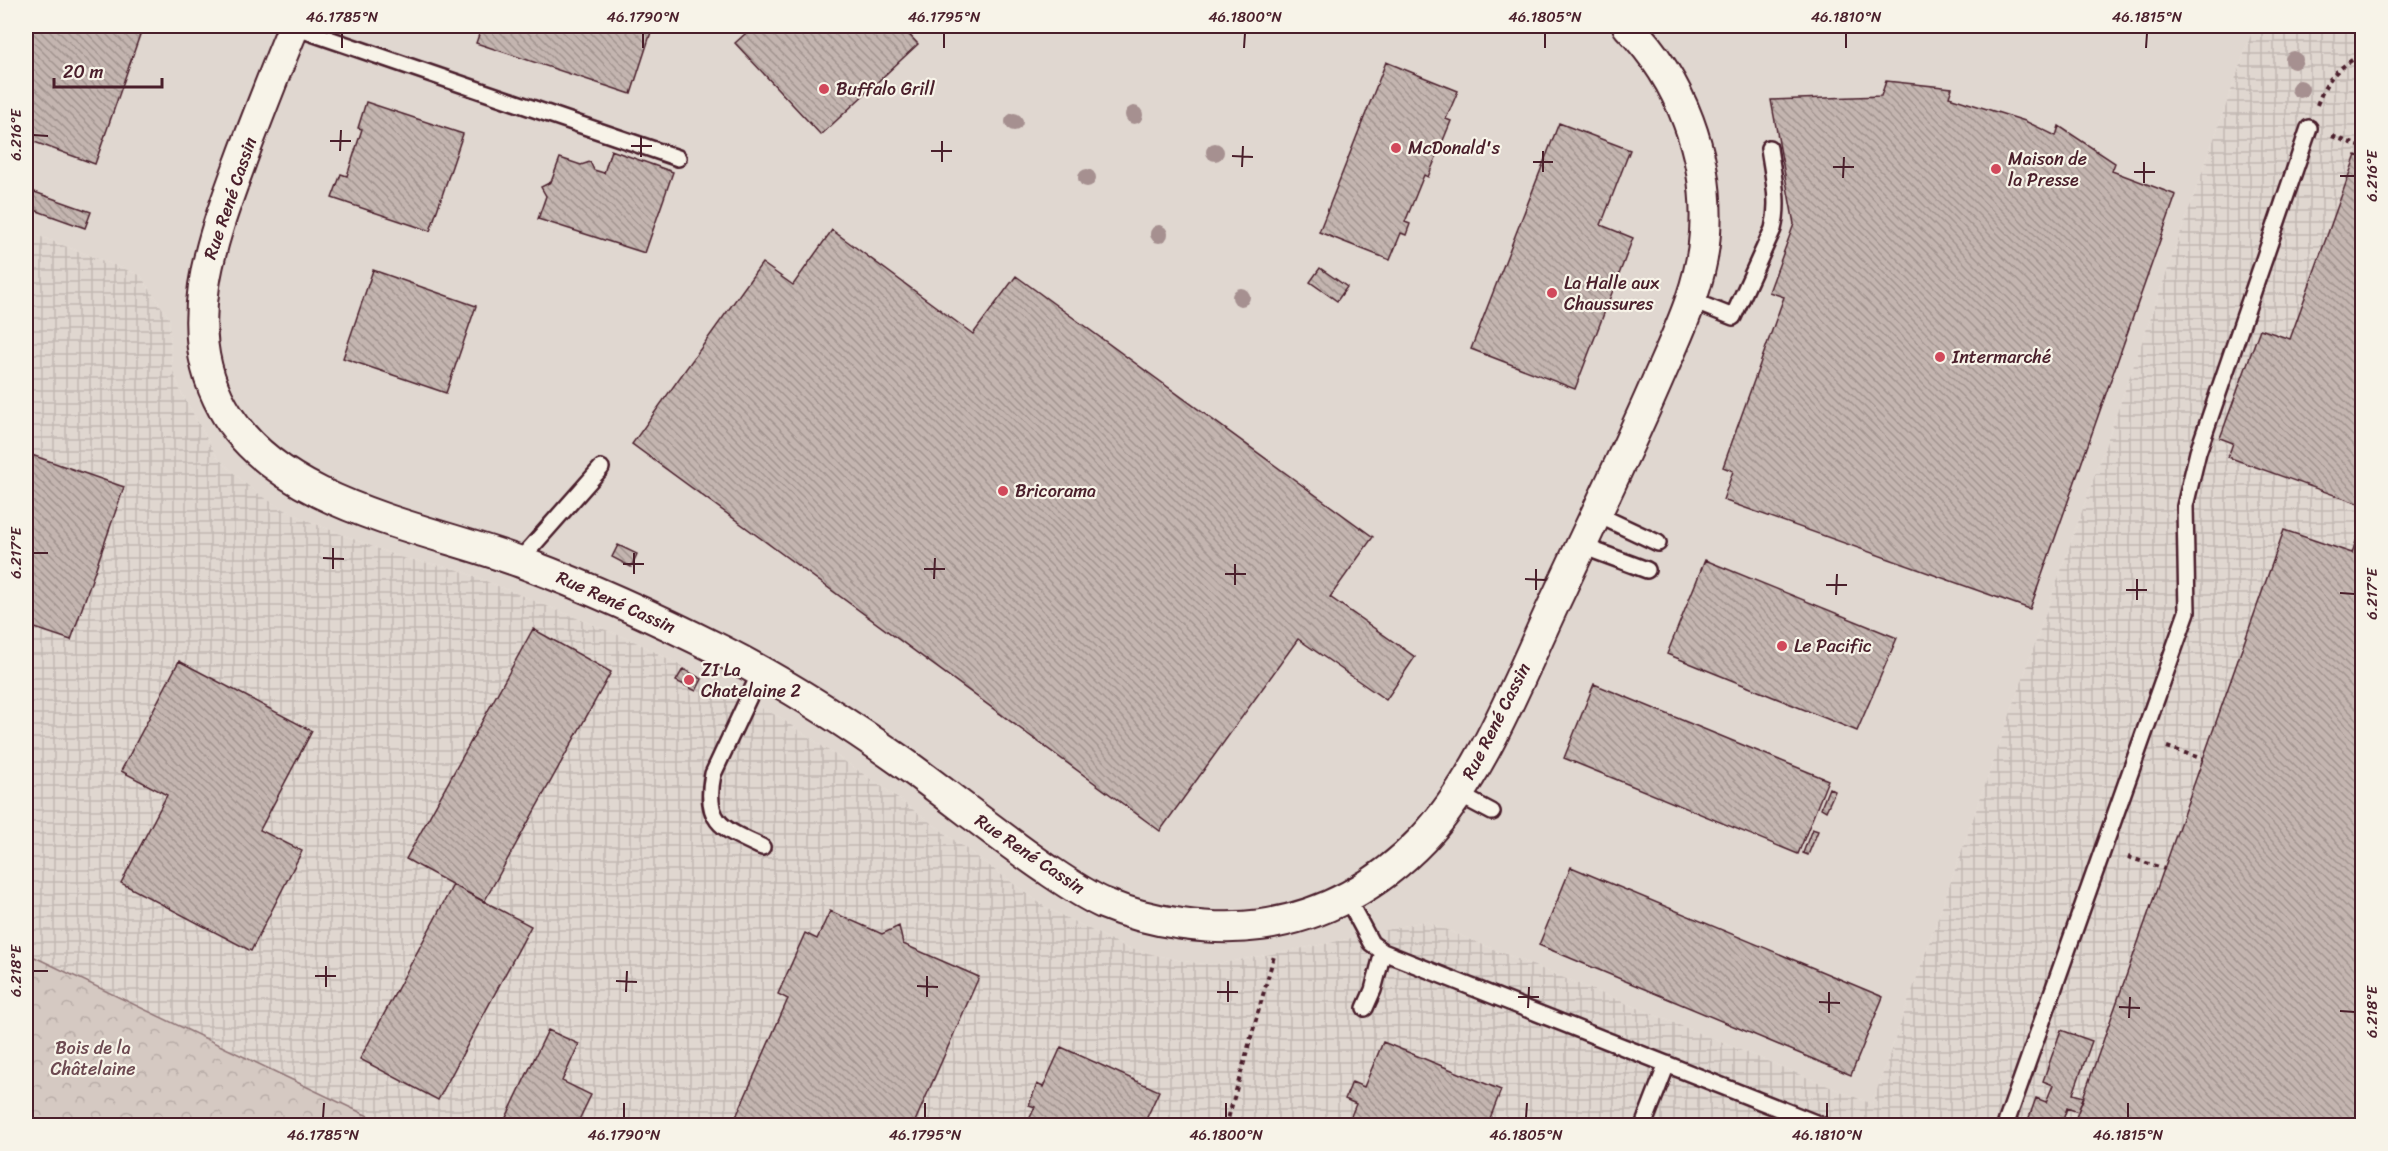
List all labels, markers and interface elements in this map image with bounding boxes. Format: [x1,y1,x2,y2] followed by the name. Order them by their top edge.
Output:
[306,4,379,30] text: 46.1785°N
[607,4,680,30] text: 46.1790°N
[908,4,981,30] text: 46.1795°N
[1208,4,1282,30] text: 46.1800°N
[1508,4,1582,30] text: 46.1805°N
[1811,4,1882,30] text: 46.1810°N
[2112,4,2183,30] text: 46.1815°N
[54,51,162,89] scale bar
[63,56,103,88] text: 20 m
[836,73,935,105] place label: Buffalo Grill
[817,82,831,96] marker: Buffalo Grill
[3,108,29,161] text: 6.216°E
[194,132,266,264] street label: Rue René Cassin
[1408,132,1501,164] place label: McDonald's
[1389,141,1403,155] marker: McDonald's
[2008,143,2087,196] place label: Maison de la Presse
[2359,149,2385,202] text: 6.216°E
[1989,162,2003,176] marker: Maison de la Presse
[1564,267,1660,320] place label: La Halle aux Chaussures
[1545,286,1559,300] marker: La Halle aux Chaussures
[1951,341,2051,373] place label: Intermarché
[1933,350,1947,364] marker: Intermarché
[1015,475,1096,507] place label: Bricorama
[996,484,1010,498] marker: Bricorama
[3,526,29,579] text: 6.217°E
[551,561,681,643] street label: Rue René Cassin
[2359,567,2385,620] text: 6.217°E
[1794,630,1872,662] place label: Le Pacific
[1775,639,1789,653] marker: Le Pacific
[701,654,801,707] place label: ZI La Chatelaine 2
[1453,657,1539,785] street label: Rue René Cassin
[682,673,696,687] marker: ZI La Chatelaine 2
[968,805,1092,903] street label: Rue René Cassin
[3,943,29,997] text: 6.218°E
[2359,984,2385,1038] text: 6.218°E
[51,1032,135,1085] park label: Bois de la Châtelaine
[287,1122,360,1148] text: 46.1785°N
[588,1122,661,1148] text: 46.1790°N
[889,1122,962,1148] text: 46.1795°N
[1189,1122,1263,1148] text: 46.1800°N
[1489,1122,1563,1148] text: 46.1805°N
[1792,1122,1863,1148] text: 46.1810°N
[2093,1122,2164,1148] text: 46.1815°N

